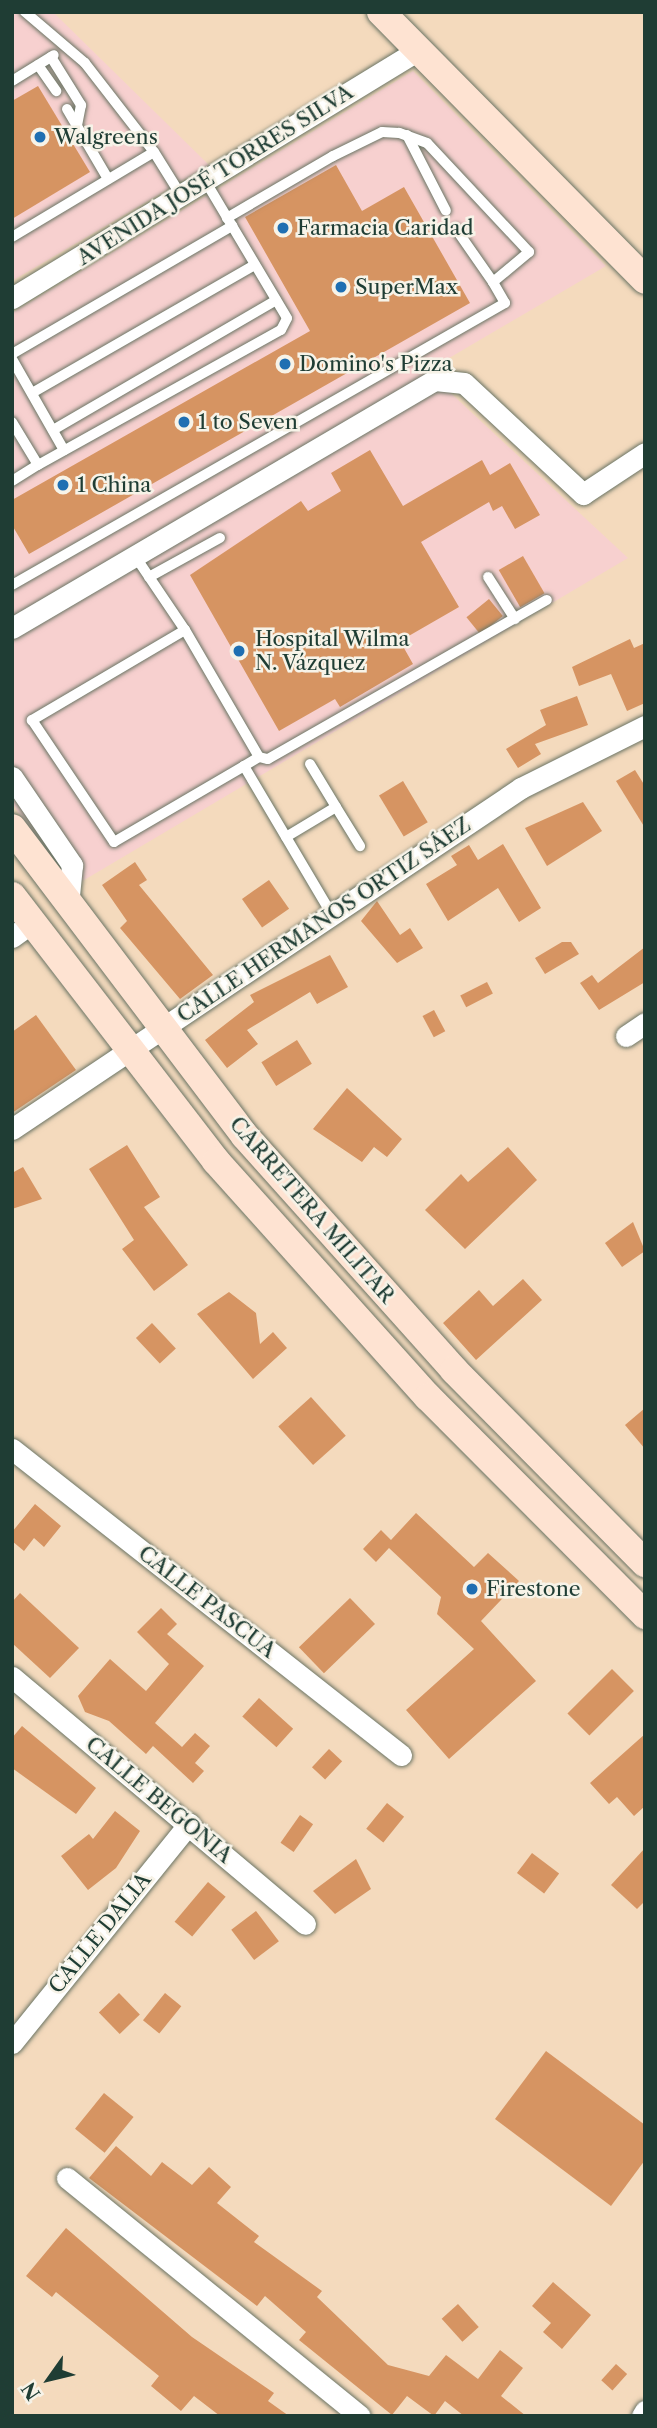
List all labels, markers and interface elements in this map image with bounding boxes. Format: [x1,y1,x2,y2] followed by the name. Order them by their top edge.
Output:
[72,79,358,271] street label: AVENIDA JOSÉ TORRES SILVA
[54,124,158,150] place label: Walgreens
[32,129,48,145] marker: Walgreens
[297,215,474,241] place label: Farmacia Caridad
[275,220,291,236] marker: Farmacia Caridad
[355,274,458,300] place label: SuperMax
[333,279,349,295] marker: SuperMax
[299,351,453,377] place label: Domino's Pizza
[277,356,293,372] marker: Domino's Pizza
[198,409,298,435] place label: 1 to Seven
[176,414,192,430] marker: 1 to Seven
[77,472,151,498] place label: 1 China
[55,477,71,493] marker: 1 China
[255,626,410,676] place label: Hospital Wilma N. Vázquez
[229,641,249,661] marker: Hospital Wilma N. Vázquez
[172,812,476,1028] street label: CALLE HERMANOS ORTIZ SÁEZ
[224,1111,400,1309] street label: CARRETERA MILITAR
[133,1541,281,1663] street label: CALLE PASCUA
[486,1576,581,1602] place label: Firestone
[464,1581,480,1597] marker: Firestone
[81,1731,237,1869] street label: CALLE BEGONIA
[43,1867,157,1999] street label: CALLE DALIA
[14,2344,84,2414] north arrow
[17,2378,45,2404] text: N

